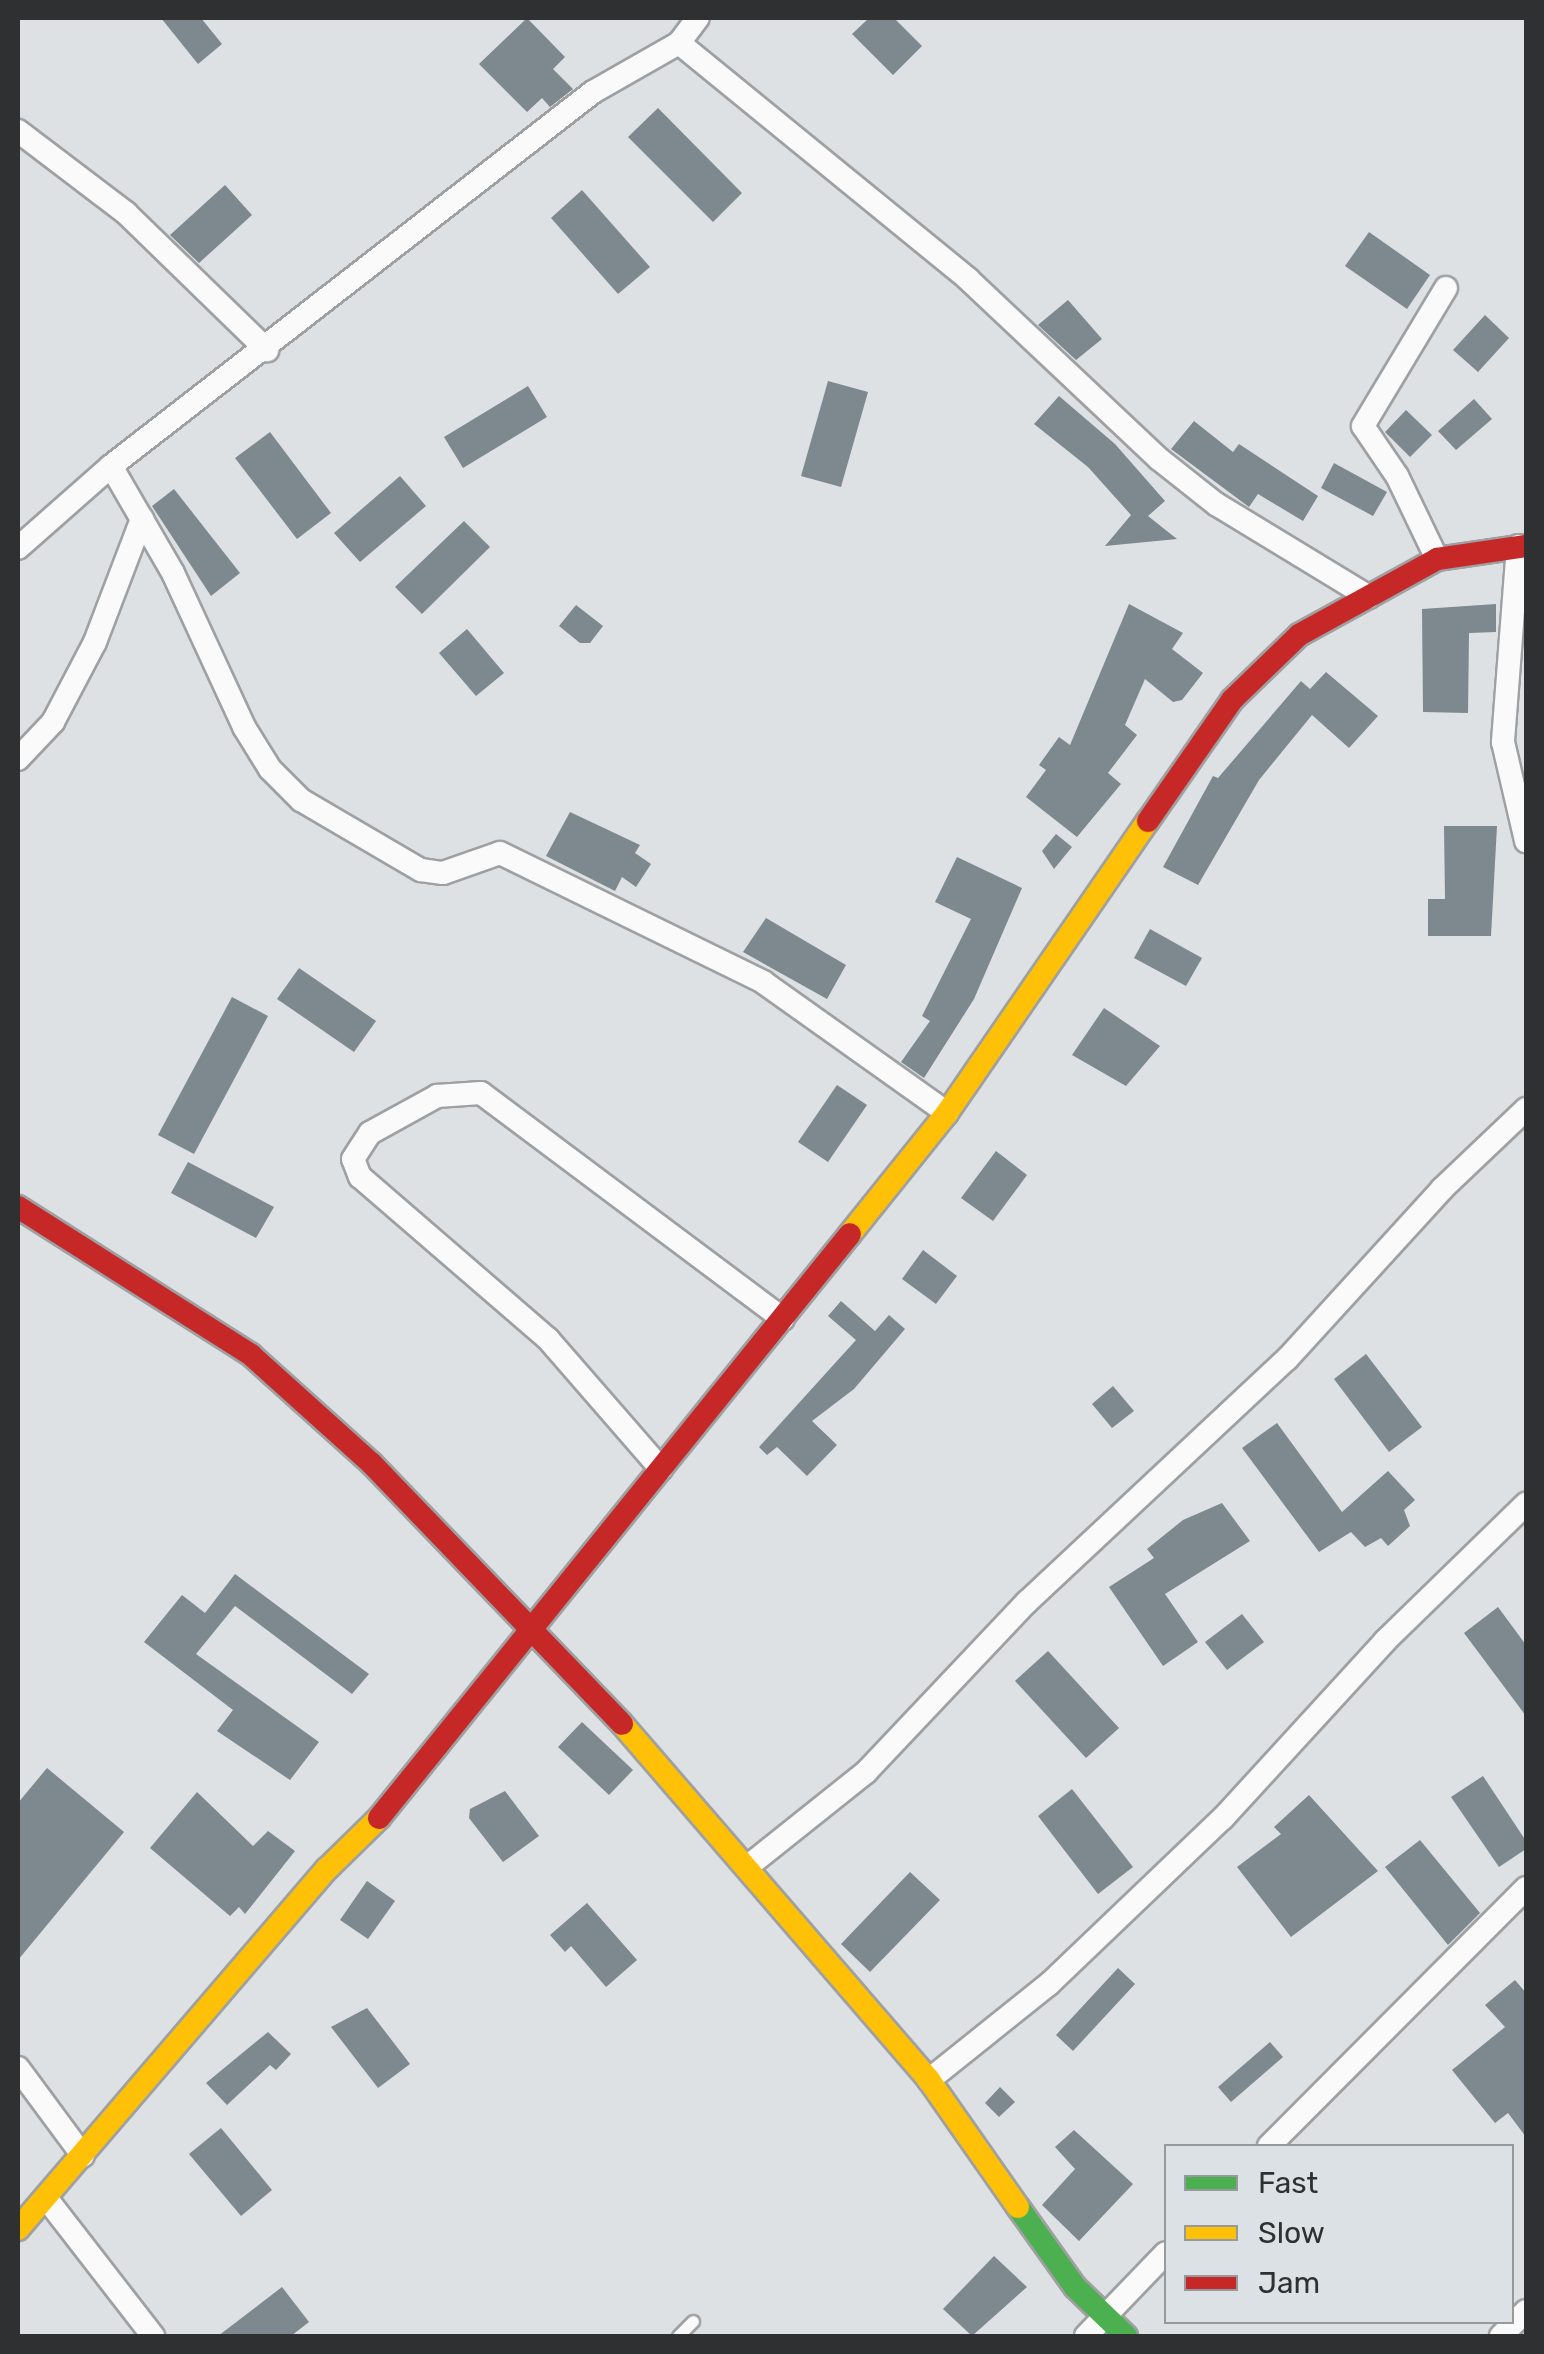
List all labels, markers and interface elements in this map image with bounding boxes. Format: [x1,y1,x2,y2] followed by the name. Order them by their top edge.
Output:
[1164,2144,1514,2324] legend
[1258,2165,1318,2201] text: Fast
[1258,2215,1325,2251] text: Slow
[1258,2265,1320,2301] text: Jam

